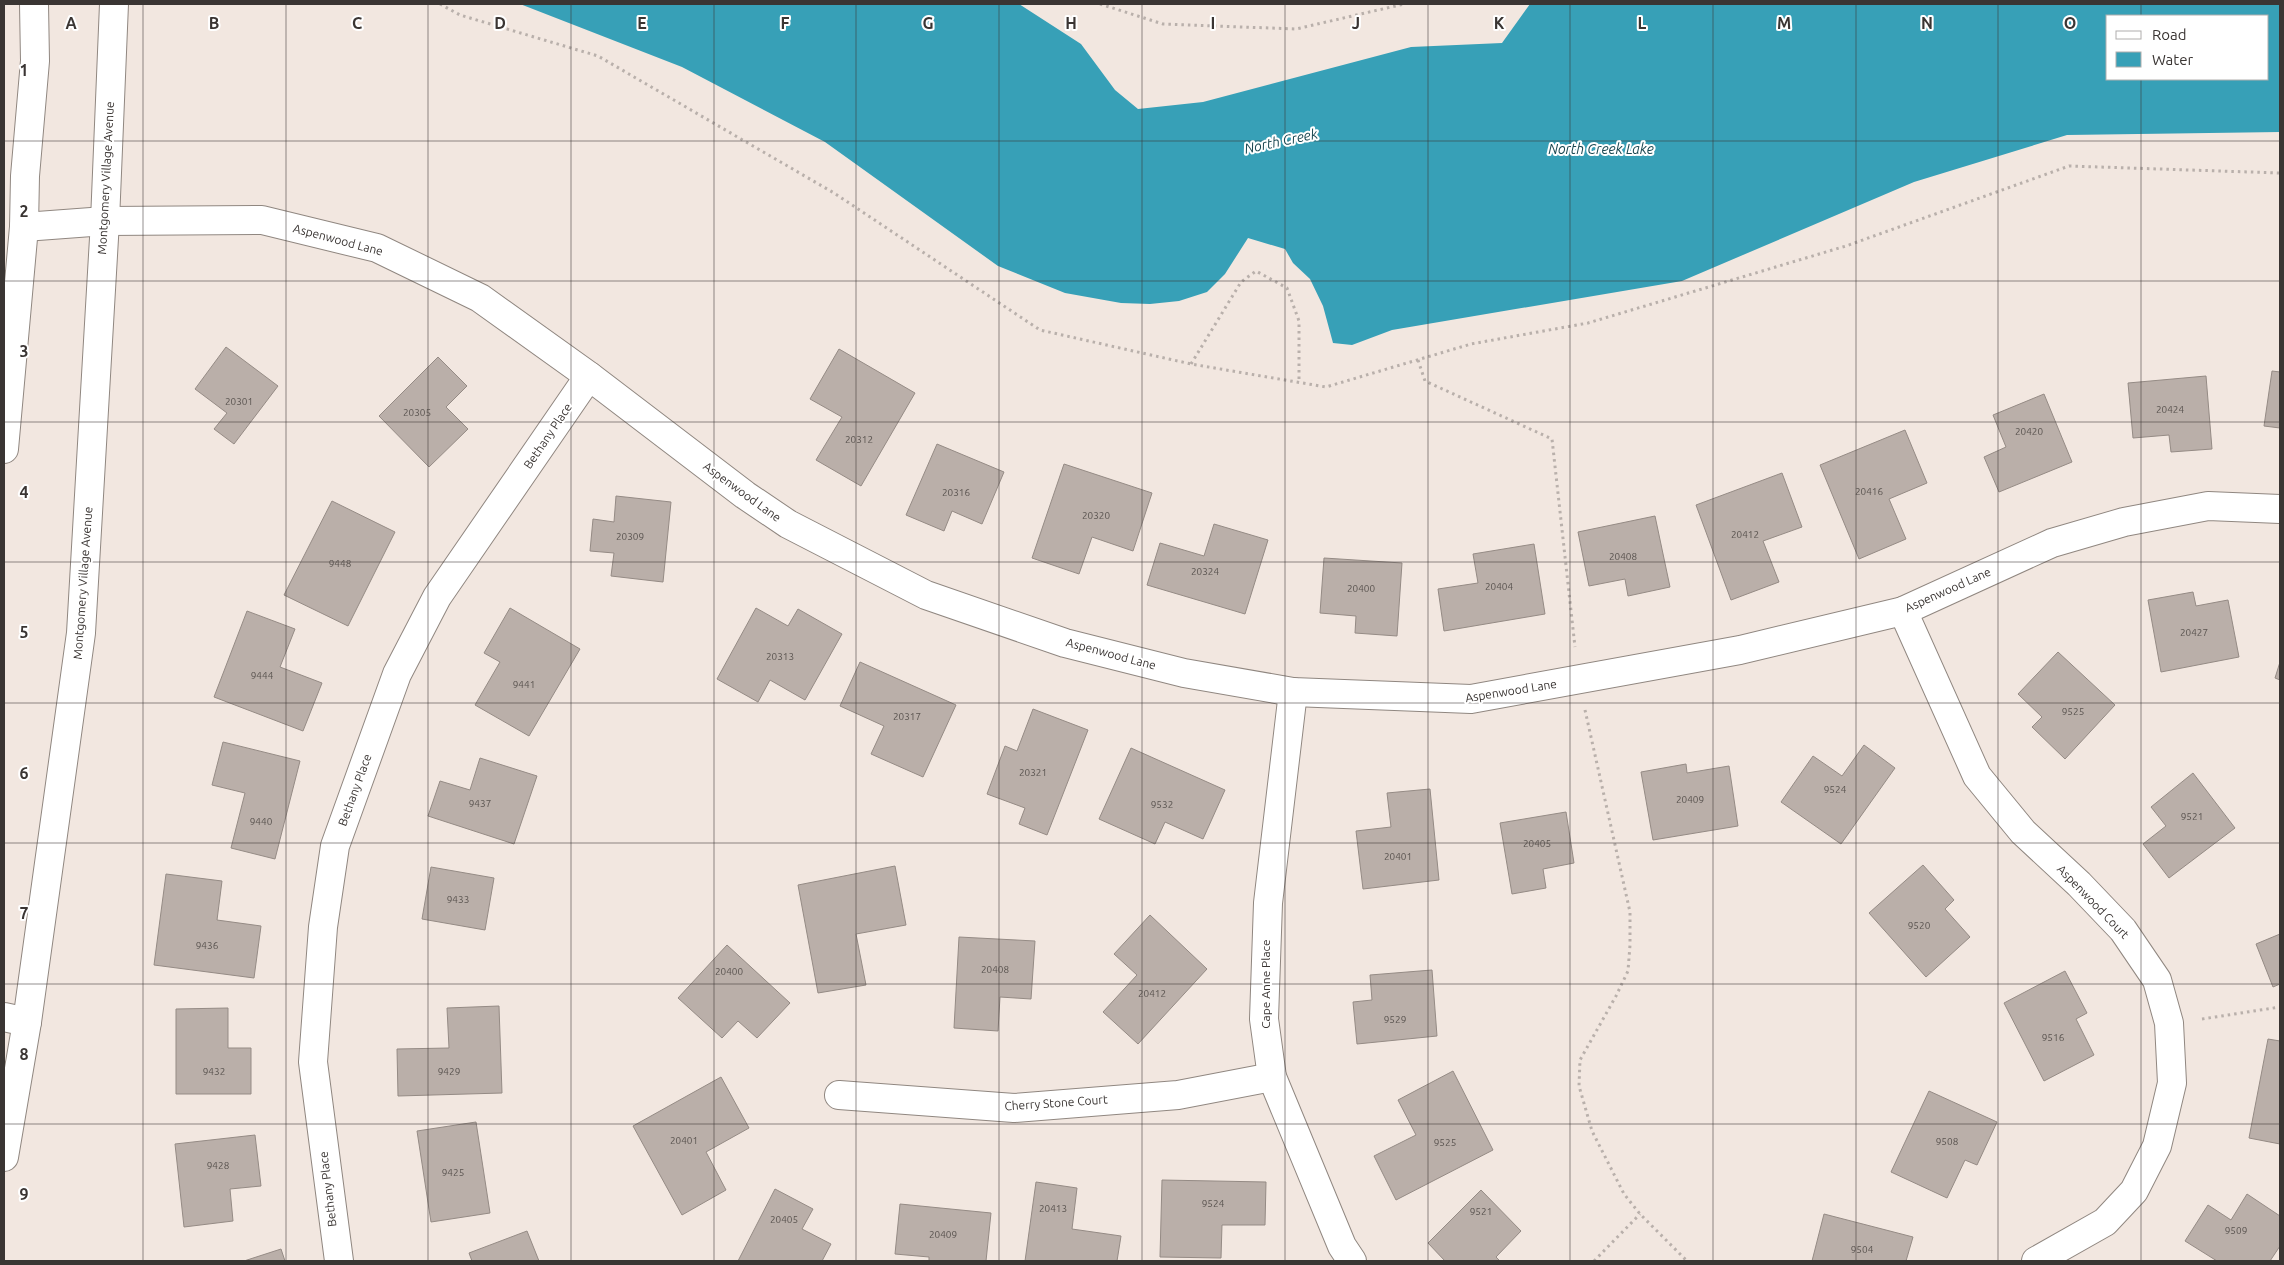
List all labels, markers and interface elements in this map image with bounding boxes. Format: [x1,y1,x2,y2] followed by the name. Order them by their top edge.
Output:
[65,14,77,32] text: A
[209,14,219,32] text: B
[352,14,362,32] text: C
[494,14,506,32] text: D
[637,14,647,32] text: E
[781,14,790,32] text: F
[922,14,934,32] text: G
[1065,14,1077,32] text: H
[1211,14,1215,32] text: I
[1352,14,1360,32] text: J
[1494,14,1505,32] text: K
[1638,14,1647,32] text: L
[1777,14,1791,32] text: M
[1921,14,1933,32] text: N
[2064,14,2076,32] text: O
[2106,15,2269,80] legend
[2152,26,2187,43] text: Road
[2152,51,2193,68] text: Water
[19,61,29,79] text: 1
[95,101,116,255] street label: Montgomery Village Avenue
[1243,125,1320,157] water label: North Creek
[1548,141,1654,157] water label: North Creek Lake
[19,202,29,220] text: 2
[292,221,385,258] street label: Aspenwood Lane
[19,342,29,360] text: 3
[225,396,253,407] house number: 20301
[521,401,574,471] street label: Bethany Place
[2156,404,2184,415] house number: 20424
[403,407,431,418] house number: 20305
[2015,426,2043,437] house number: 20420
[845,434,873,445] house number: 20312
[701,459,784,524] street label: Aspenwood Lane
[19,483,29,501] text: 4
[1855,486,1883,497] house number: 20416
[942,487,970,498] house number: 20316
[71,506,94,660] street label: Montgomery Village Avenue
[1082,510,1110,521] house number: 20320
[1731,529,1759,540] house number: 20412
[616,531,644,542] house number: 20309
[1609,551,1637,562] house number: 20408
[329,558,352,569] house number: 9448
[1903,565,1993,614] street label: Aspenwood Lane
[1191,566,1219,577] house number: 20324
[1485,581,1513,592] house number: 20404
[1347,583,1375,594] house number: 20400
[19,623,29,641] text: 5
[2180,627,2208,638] house number: 20427
[1065,635,1158,672] street label: Aspenwood Lane
[766,651,794,662] house number: 20313
[251,670,274,681] house number: 9444
[1464,677,1558,704] street label: Aspenwood Lane
[513,679,535,690] house number: 9441
[2062,706,2084,717] house number: 9525
[893,711,921,722] house number: 20317
[335,752,374,828] street label: Bethany Place
[19,764,29,782] text: 6
[1019,767,1047,778] house number: 20321
[1824,784,1847,795] house number: 9524
[1676,794,1704,805] house number: 20409
[469,798,491,809] house number: 9437
[1151,799,1173,810] house number: 9532
[2181,811,2203,822] house number: 9521
[250,816,273,827] house number: 9440
[1523,838,1551,849] house number: 20405
[1384,851,1412,862] house number: 20401
[2055,862,2132,941] street label: Aspenwood Court
[447,894,469,905] house number: 9433
[19,904,29,922] text: 7
[1908,920,1931,931] house number: 9520
[1259,939,1272,1029] street label: Cape Anne Place
[196,940,219,951] house number: 9436
[981,964,1009,975] house number: 20408
[715,966,743,977] house number: 20400
[1138,988,1166,999] house number: 20412
[1384,1014,1406,1025] house number: 9529
[2042,1032,2065,1043] house number: 9516
[19,1045,29,1063] text: 8
[203,1066,225,1077] house number: 9432
[438,1066,460,1077] house number: 9429
[1004,1092,1108,1113] street label: Cherry Stone Court
[670,1135,698,1146] house number: 20401
[1936,1136,1959,1147] house number: 9508
[1434,1137,1456,1148] house number: 9525
[316,1151,339,1228] street label: Bethany Place
[207,1160,230,1171] house number: 9428
[442,1167,464,1178] house number: 9425
[19,1185,29,1203] text: 9
[1202,1198,1225,1209] house number: 9524
[1039,1203,1067,1214] house number: 20413
[1470,1206,1492,1217] house number: 9521
[770,1214,798,1225] house number: 20405
[2225,1225,2247,1236] house number: 9509
[929,1229,957,1240] house number: 20409
[1851,1244,1874,1255] house number: 9504

